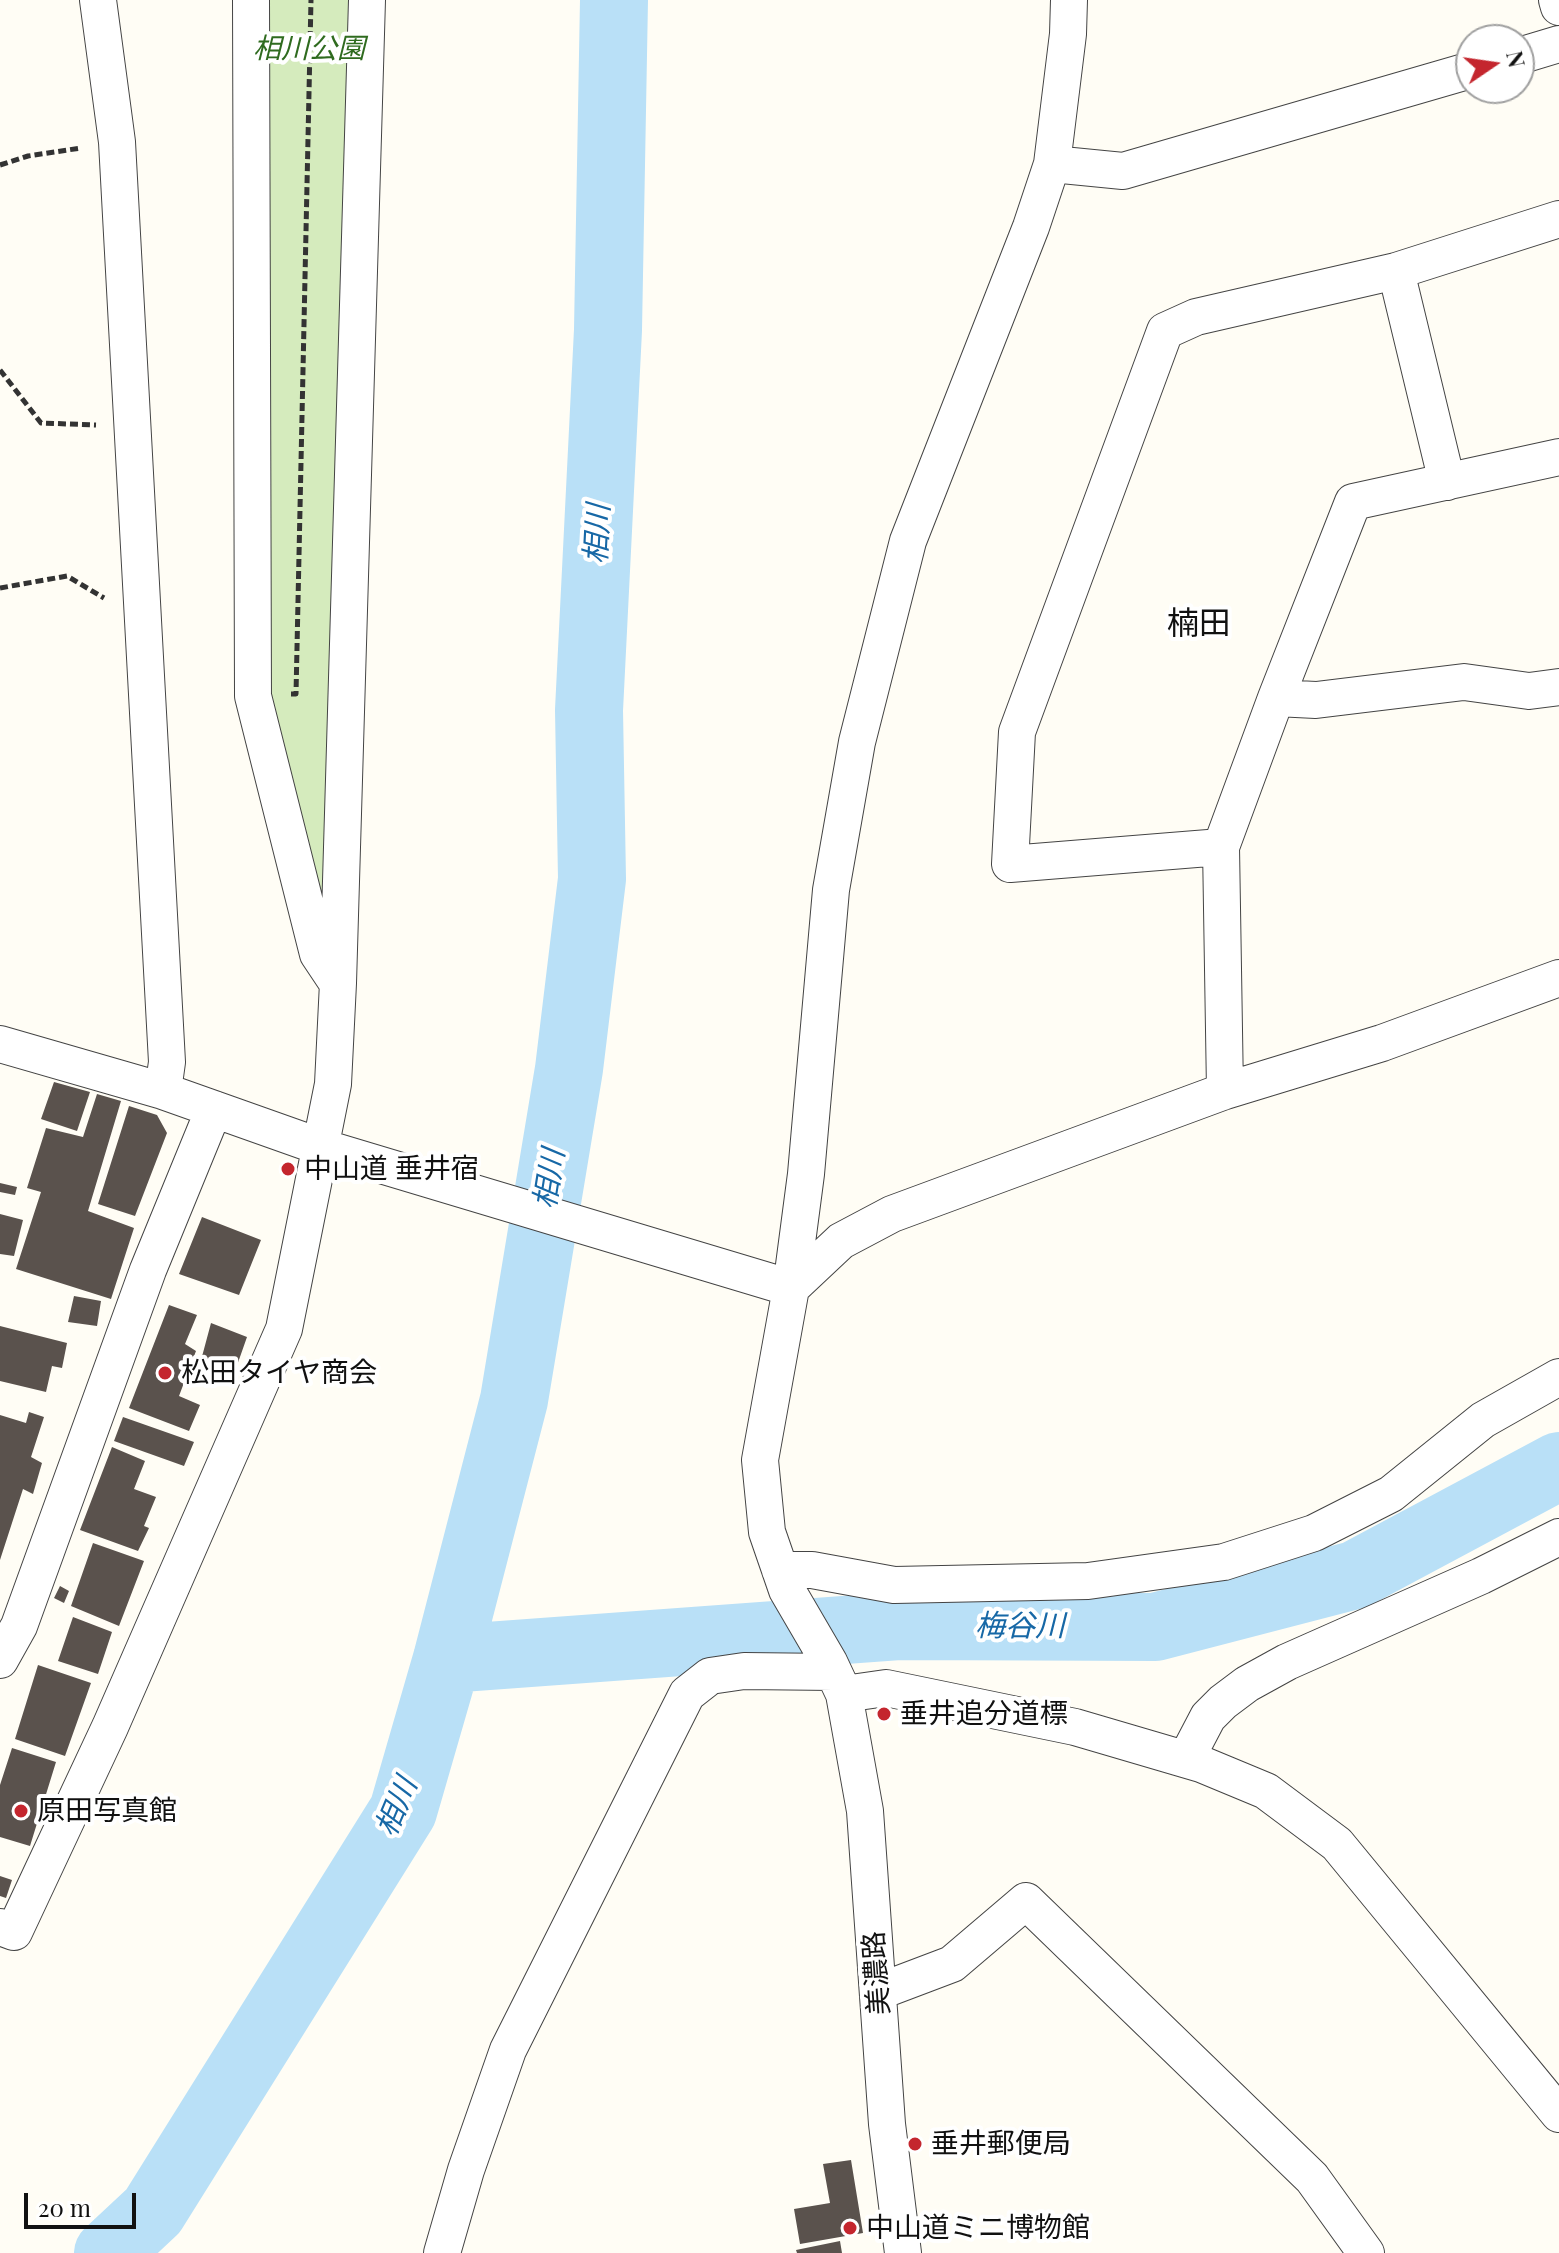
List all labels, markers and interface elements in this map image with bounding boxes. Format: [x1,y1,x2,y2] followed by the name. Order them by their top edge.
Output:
[1455,24,1535,104] north arrow
[253,32,365,66] park label: 相川公園
[1500,48,1533,70] text: N
[578,503,618,565] water label: 相川
[1167,605,1231,643] district label: 楠田
[528,1147,572,1211] water label: 相川
[304,1152,479,1186] place label: 中山道 垂井宿
[279,1160,297,1178] marker: 中山道 垂井宿
[181,1356,377,1390] place label: 松田タイヤ商会
[156,1364,174,1382] marker: 松田タイヤ商会
[975,1609,1065,1645] water label: 梅谷川
[900,1697,1068,1731] place label: 垂井追分道標
[875,1705,893,1723] marker: 垂井追分道標
[369,1772,425,1842] water label: 相川
[37,1794,177,1828] place label: 原田写真館
[12,1802,30,1820] marker: 原田写真館
[857,1930,897,2016] street label: 美濃路
[931,2127,1071,2161] place label: 垂井郵便局
[906,2135,924,2153] marker: 垂井郵便局
[28,2177,140,2227] scale bar
[38,2191,91,2223] text: 20 m
[866,2211,1090,2245] place label: 中山道ミニ博物館
[841,2219,859,2237] marker: 中山道ミニ博物館

